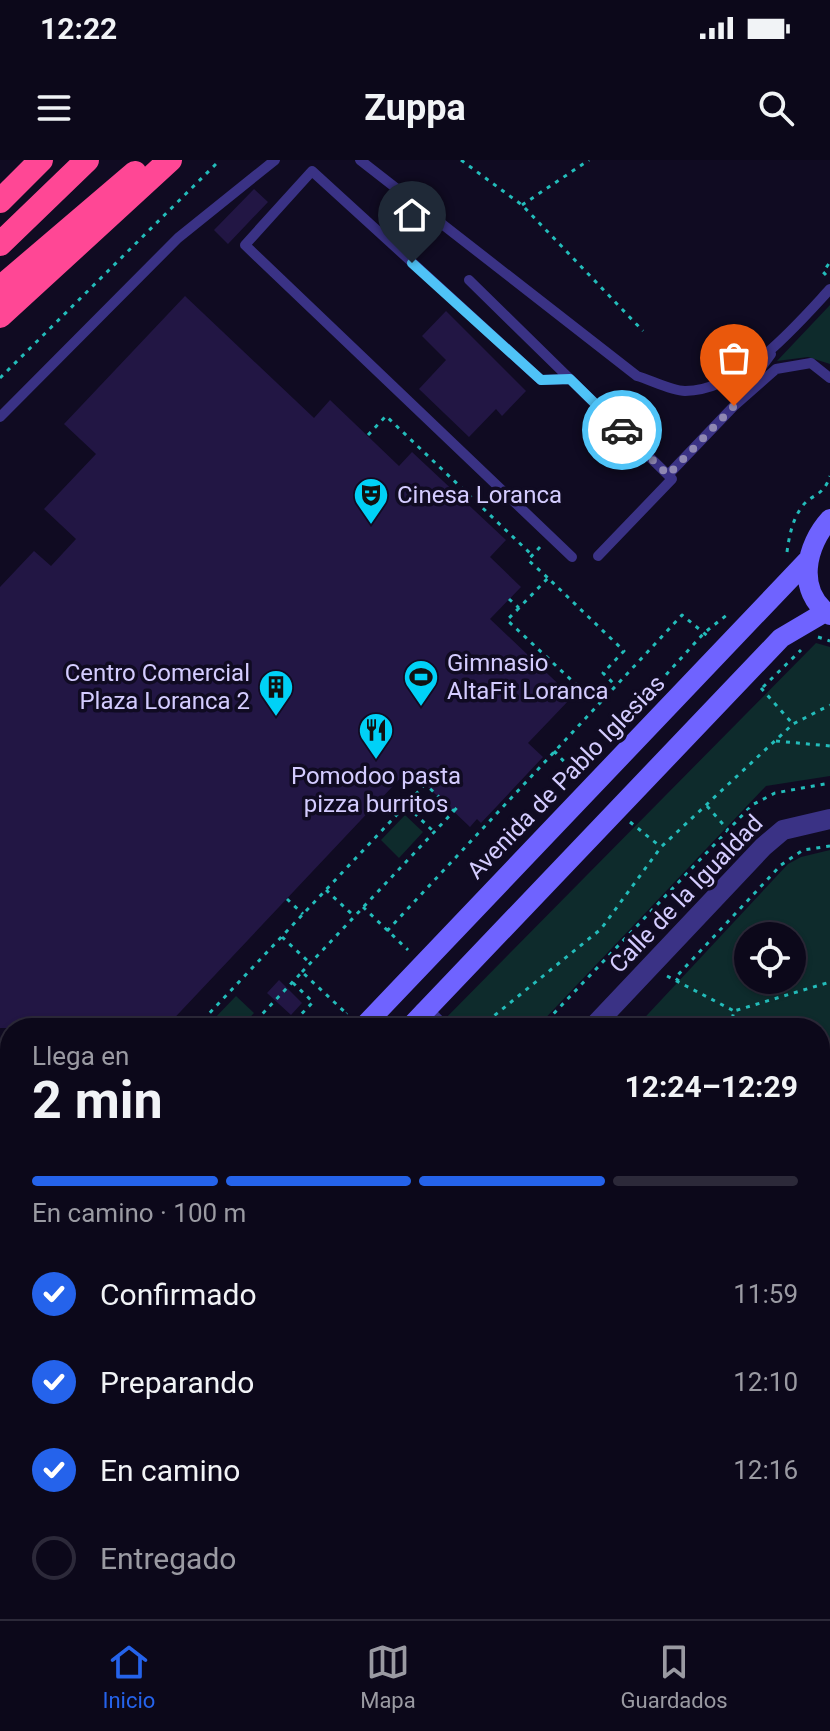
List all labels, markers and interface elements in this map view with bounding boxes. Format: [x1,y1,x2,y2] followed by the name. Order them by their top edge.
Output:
[40,11,117,46] text: 12:22
[32,86,76,130] icon: menu
[754,86,798,130] icon: search
[364,87,466,129] text: Zuppa
[378,181,446,263] pin
[390,193,434,237] icon: home
[700,324,768,406] pin
[712,336,756,380] icon: bag
[582,390,662,470] courier
[600,408,644,452] icon: car
[352,476,390,526] theatre icon: Cinesa Loranca
[397,481,562,509] place label: Cinesa Loranca
[447,649,609,705] place label: Gimnasio AltaFit Loranca
[402,658,440,708] sports icon: Gimnasio AltaFit Loranca
[65,659,250,715] place label: Centro Comercial Plaza Loranca 2
[257,668,295,718] building icon: Centro Comercial Plaza Loranca 2
[461,669,671,885] street label: Avenida de Pablo Iglesias
[357,711,395,761] restaurant icon: Pomodoo pasta pizza burritos
[291,762,461,818] place label: Pomodoo pasta pizza burritos
[604,809,768,979] street label: Calle de la Igualdad
[734,922,806,994] map controls
[734,922,806,994] button: locate
[32,1041,129,1071] text: Llega en
[624,1069,798,1104] text: 12:24–12:29
[32,1070,163,1131] text: 2 min
[32,1198,246,1228] text: En camino · 100 m
[32,1272,76,1316] icon: check
[100,1277,257,1312] text: Confirmado
[733,1279,798,1309] text: 11:59
[32,1360,76,1404] icon: check
[100,1365,254,1400] text: Preparando
[733,1367,798,1397] text: 12:10
[32,1448,76,1492] icon: check
[100,1453,240,1488] text: En camino
[733,1455,798,1485] text: 12:16
[100,1541,236,1576] text: Entregado
[102,1640,155,1713] tab: Inicio
[360,1640,416,1713] tab: Mapa
[621,1640,728,1713] tab: Guardados

